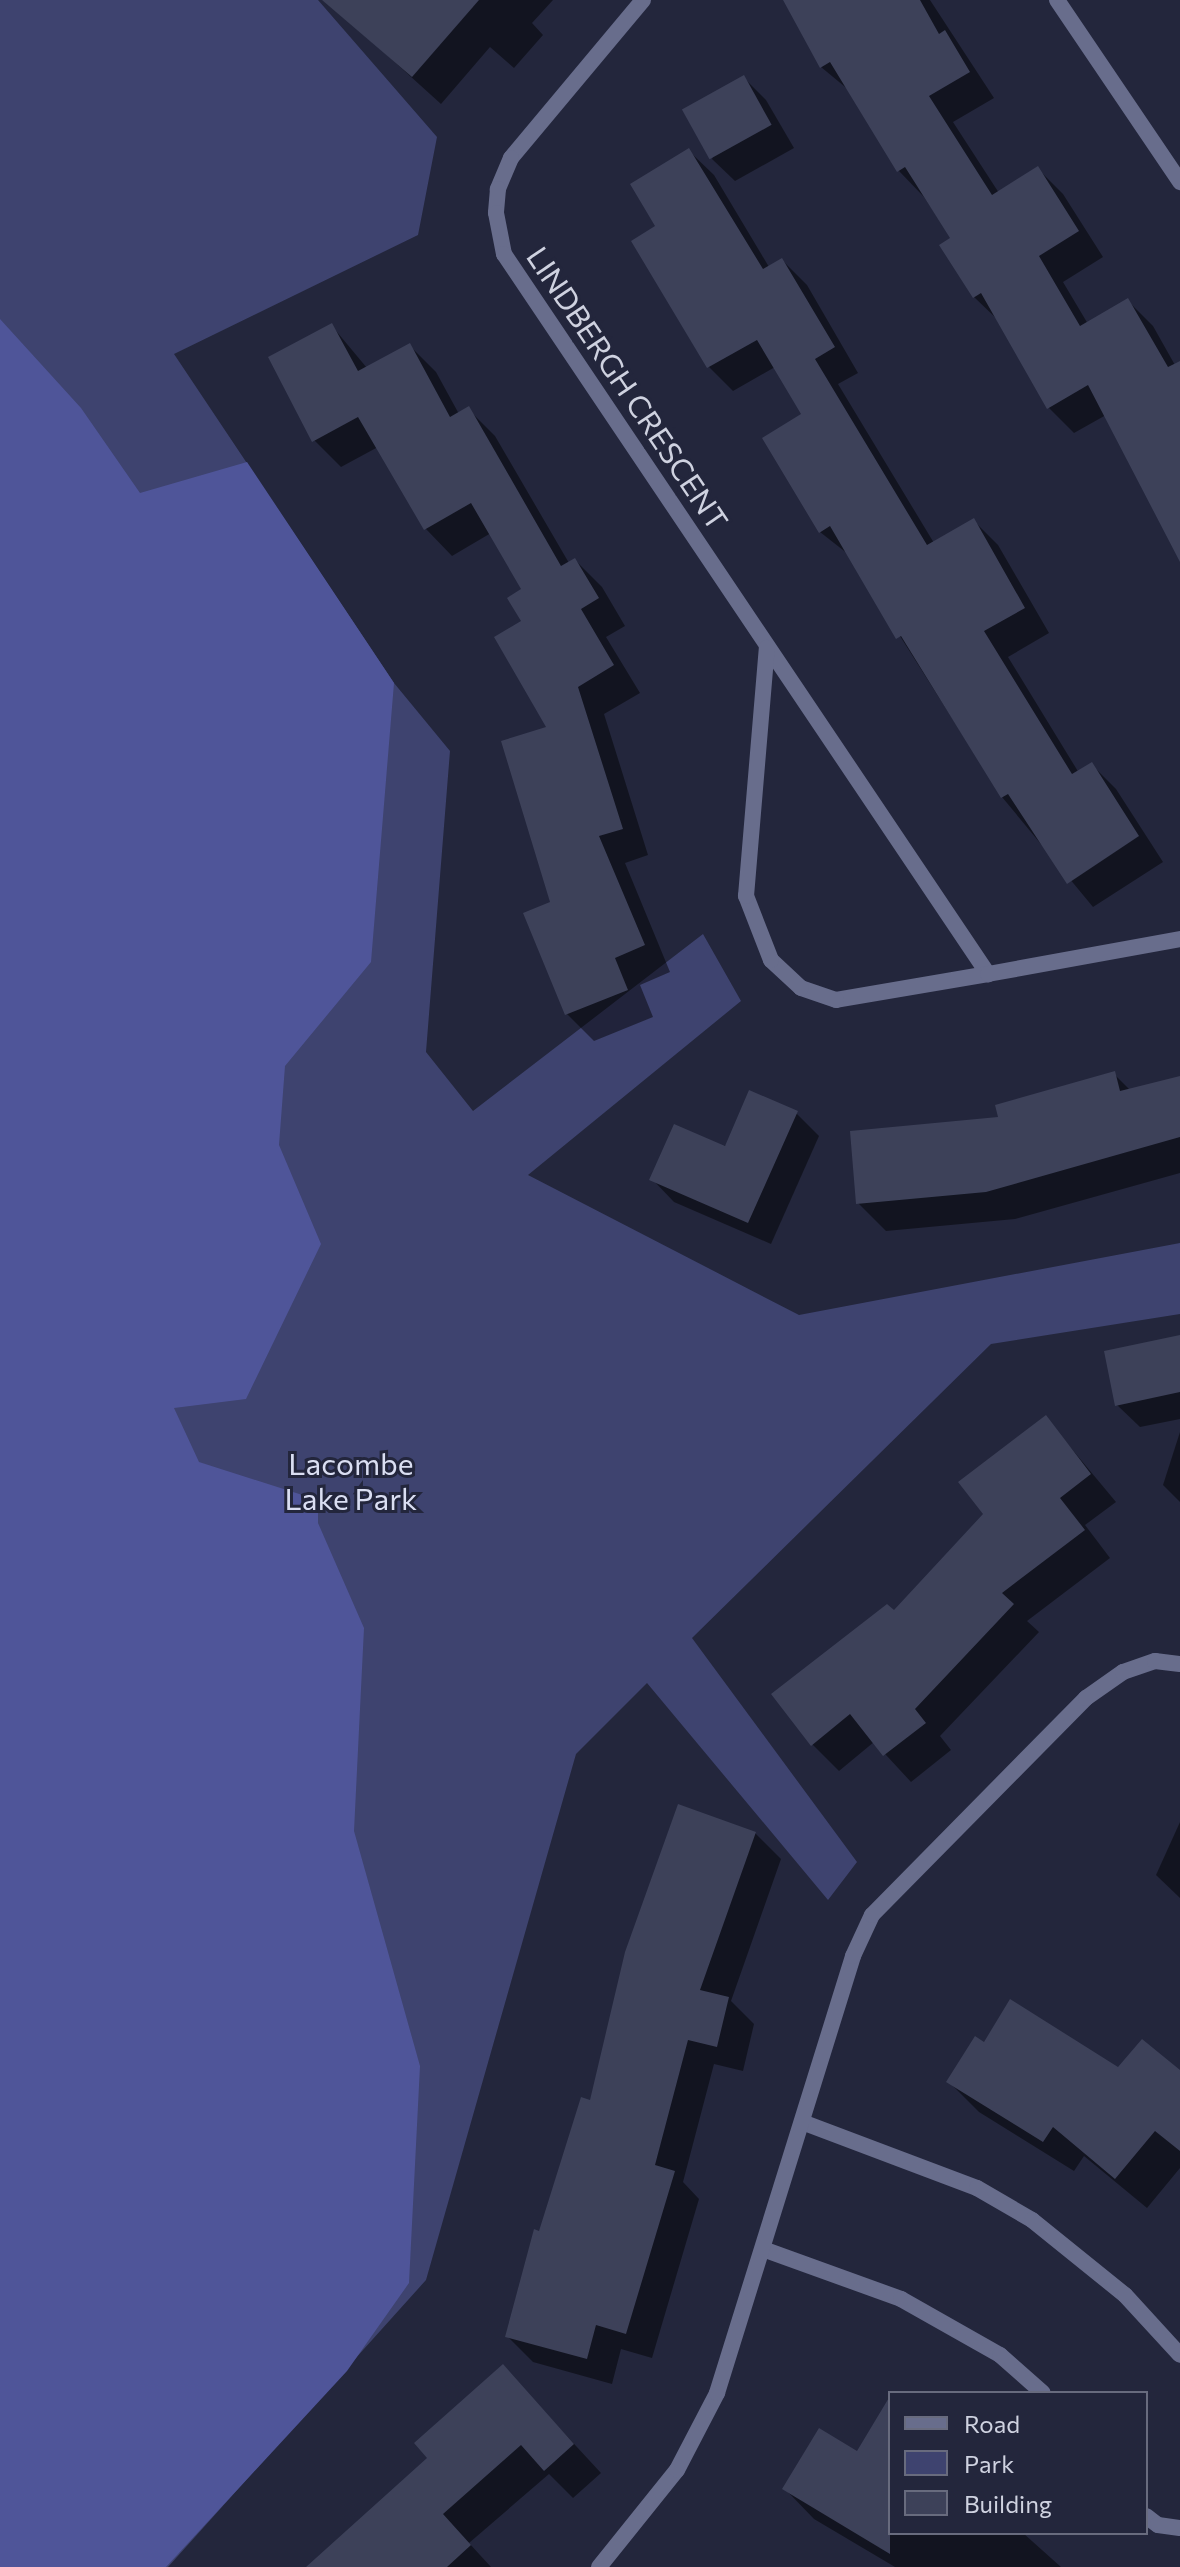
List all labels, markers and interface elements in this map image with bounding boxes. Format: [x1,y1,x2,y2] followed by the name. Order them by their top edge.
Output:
[520,240,736,536] street label: LINDBERGH CRESCENT
[285,1445,417,1516] park label: Lacombe Lake Park
[888,2391,1148,2535] legend
[964,2409,1020,2438] text: Road
[964,2449,1014,2478] text: Park
[964,2489,1052,2518] text: Building

